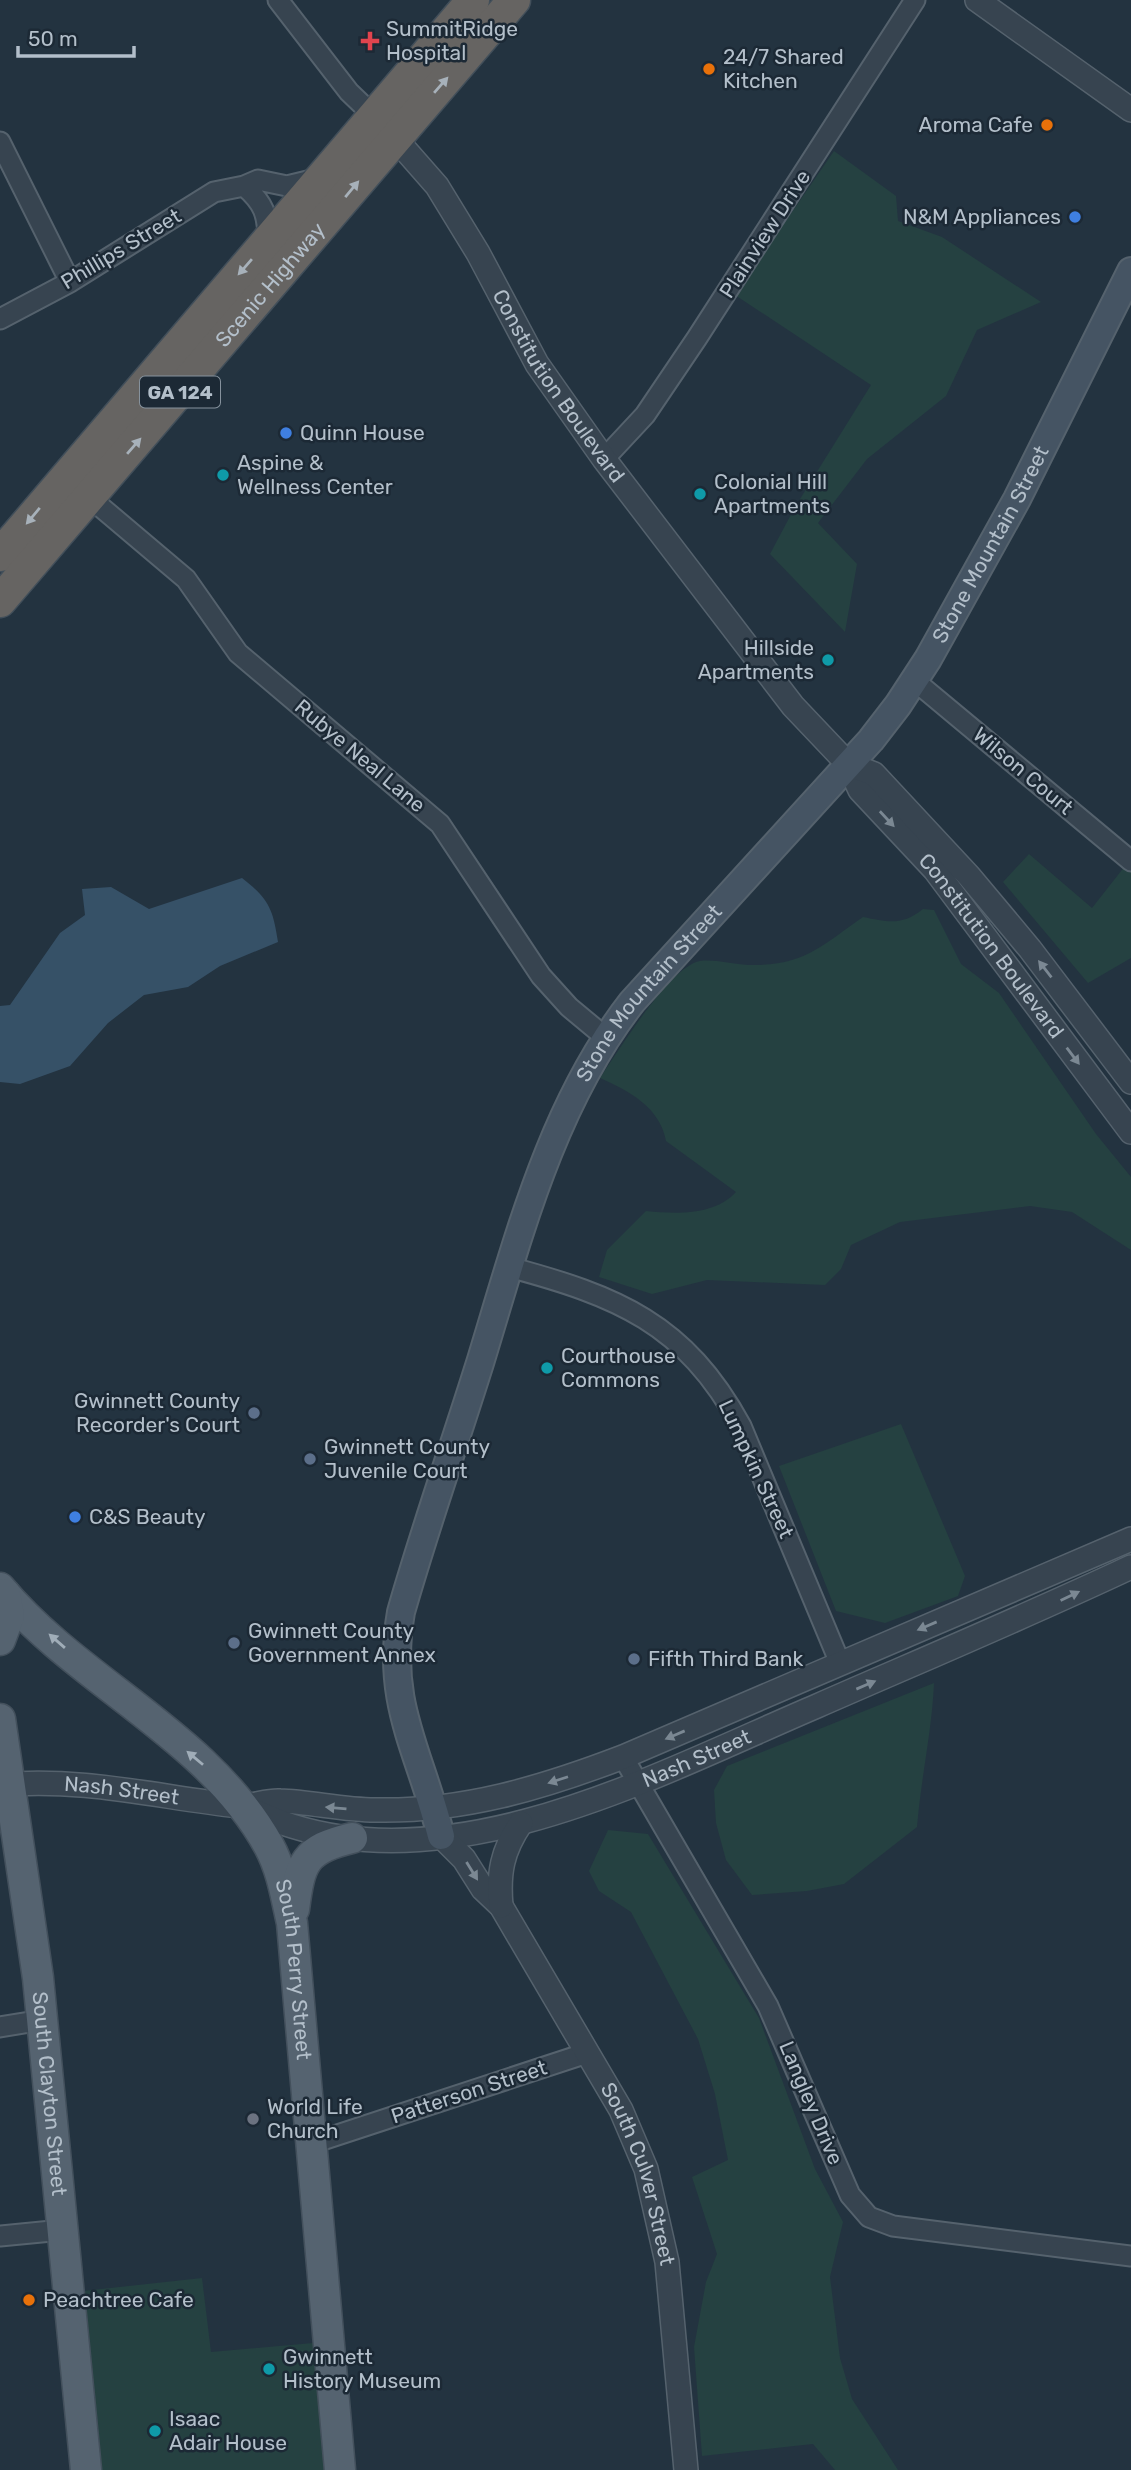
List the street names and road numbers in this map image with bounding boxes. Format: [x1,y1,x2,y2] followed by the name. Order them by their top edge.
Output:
[714,165,815,303] street label: Plainview Drive
[56,203,185,294] street label: Phillips Street
[210,217,330,352] street label: Scenic Highway
[488,285,630,487] street label: Constitution Boulevard
[140,376,220,408] road number: GA 124
[927,442,1054,647] street label: Stone Mountain Street
[290,694,431,817] street label: Rubye Neal Lane
[968,722,1078,820] street label: Wilson Court
[914,848,1069,1043] street label: Constitution Boulevard
[570,899,727,1086] street label: Stone Mountain Street
[713,1396,799,1542] street label: Lumpkin Street
[639,1724,755,1792] street label: Nash Street
[63,1771,181,1810] street label: Nash Street
[270,1876,317,2061] street label: South Perry Street
[27,1990,72,2197] street label: South Clayton Street
[774,2037,849,2168] street label: Langley Drive
[388,2055,550,2128] street label: Patterson Street
[596,2078,680,2268] street label: South Culver Street

